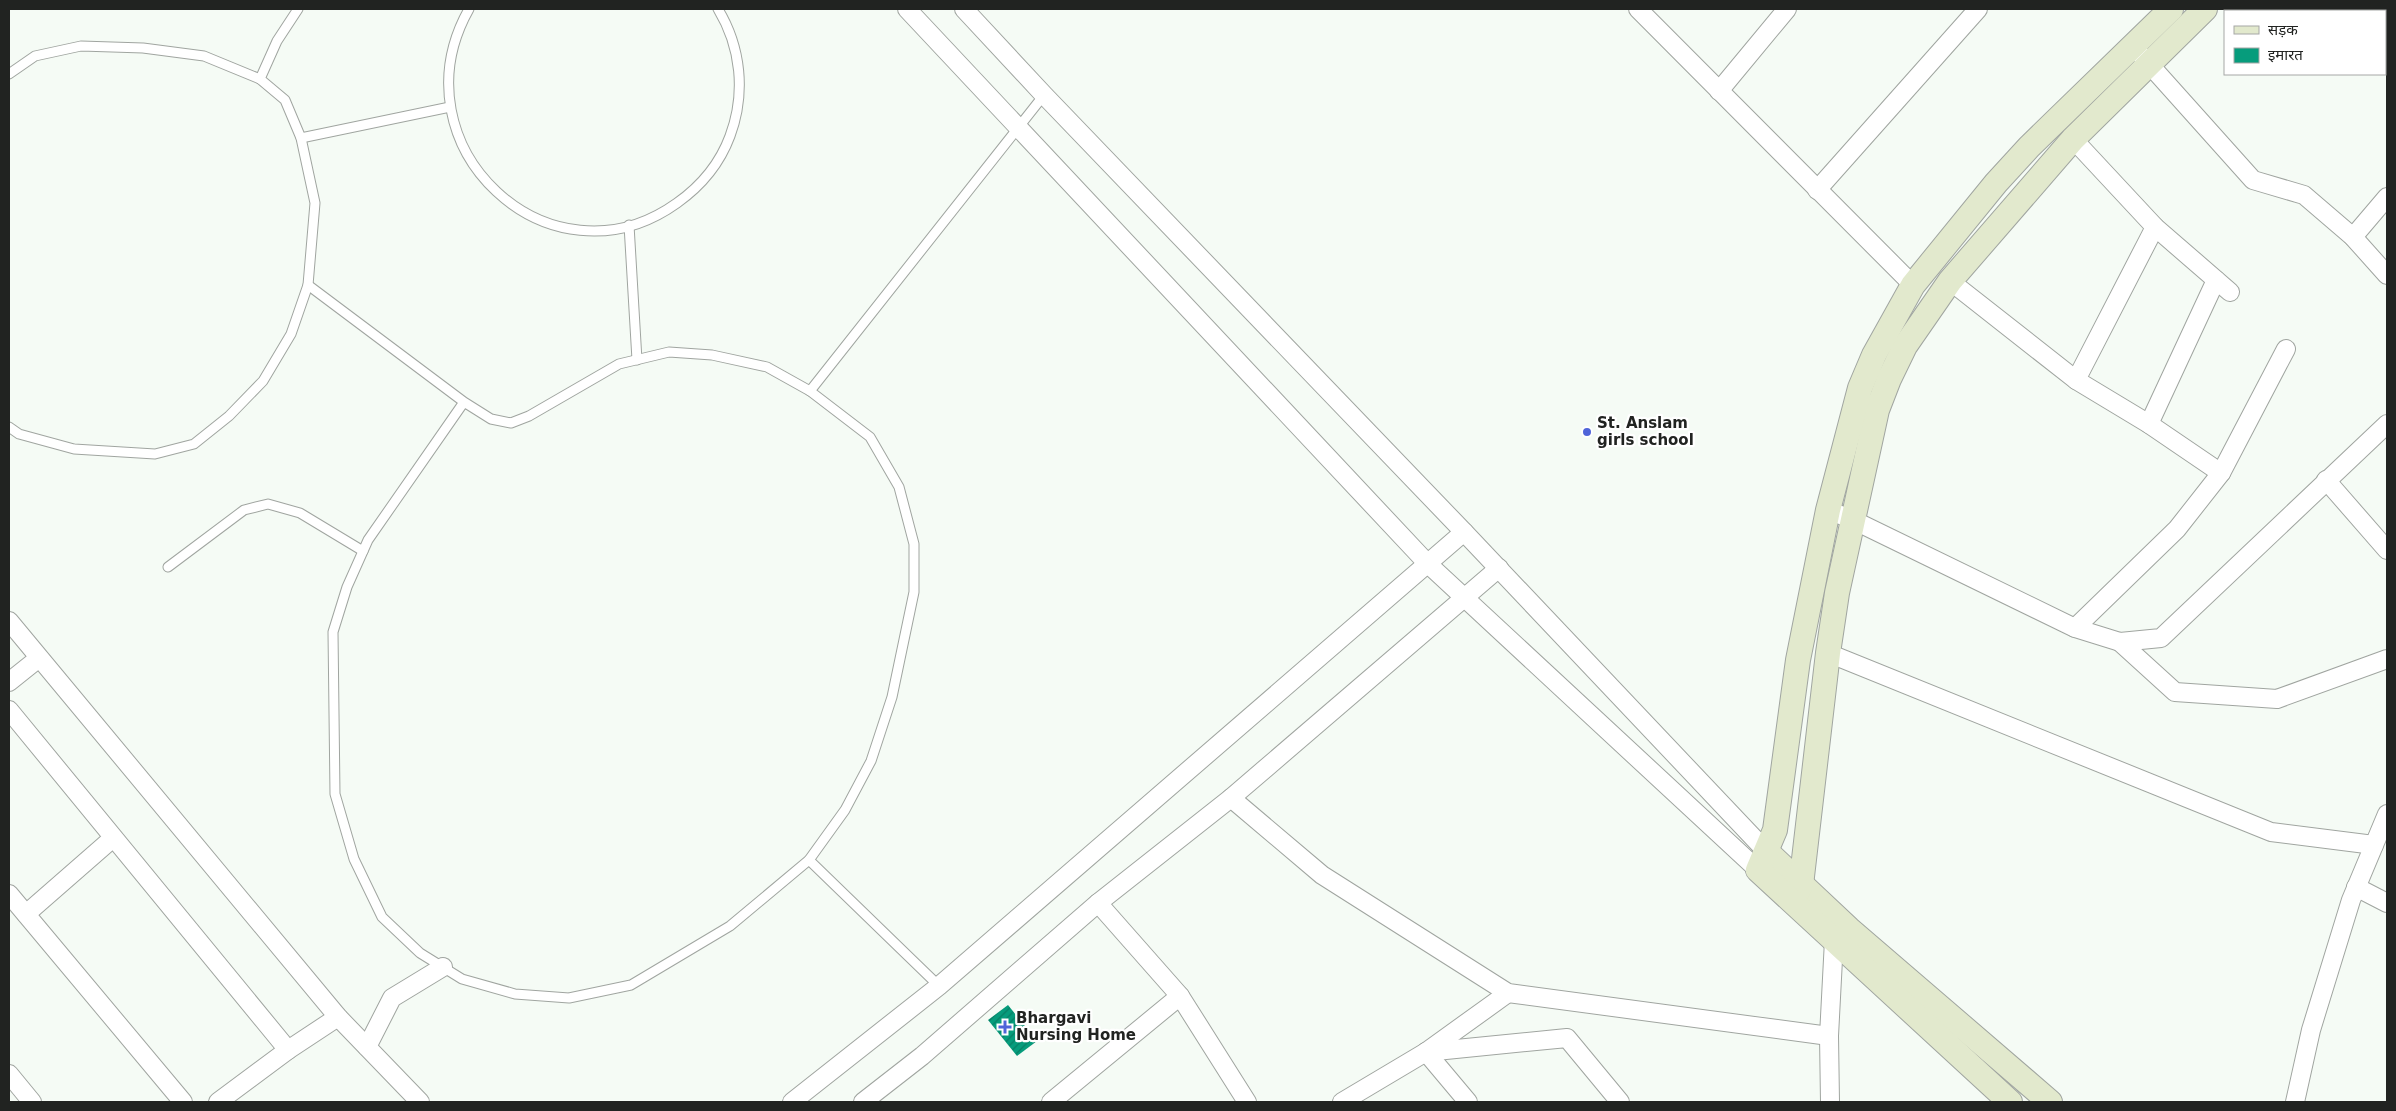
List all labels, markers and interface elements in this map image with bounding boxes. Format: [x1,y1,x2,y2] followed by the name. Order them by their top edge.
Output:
[2224,10,2386,75] legend
[2268,21,2298,39] text: सड़क
[2268,46,2303,64] text: इमारत
[1597,414,1694,449] place label: St. Anslam girls school
[1581,426,1593,438] marker: St. Anslam girls school
[1016,1009,1136,1044] place label: Bhargavi Nursing Home
[998,1020,1012,1034] marker: Bhargavi Nursing Home

